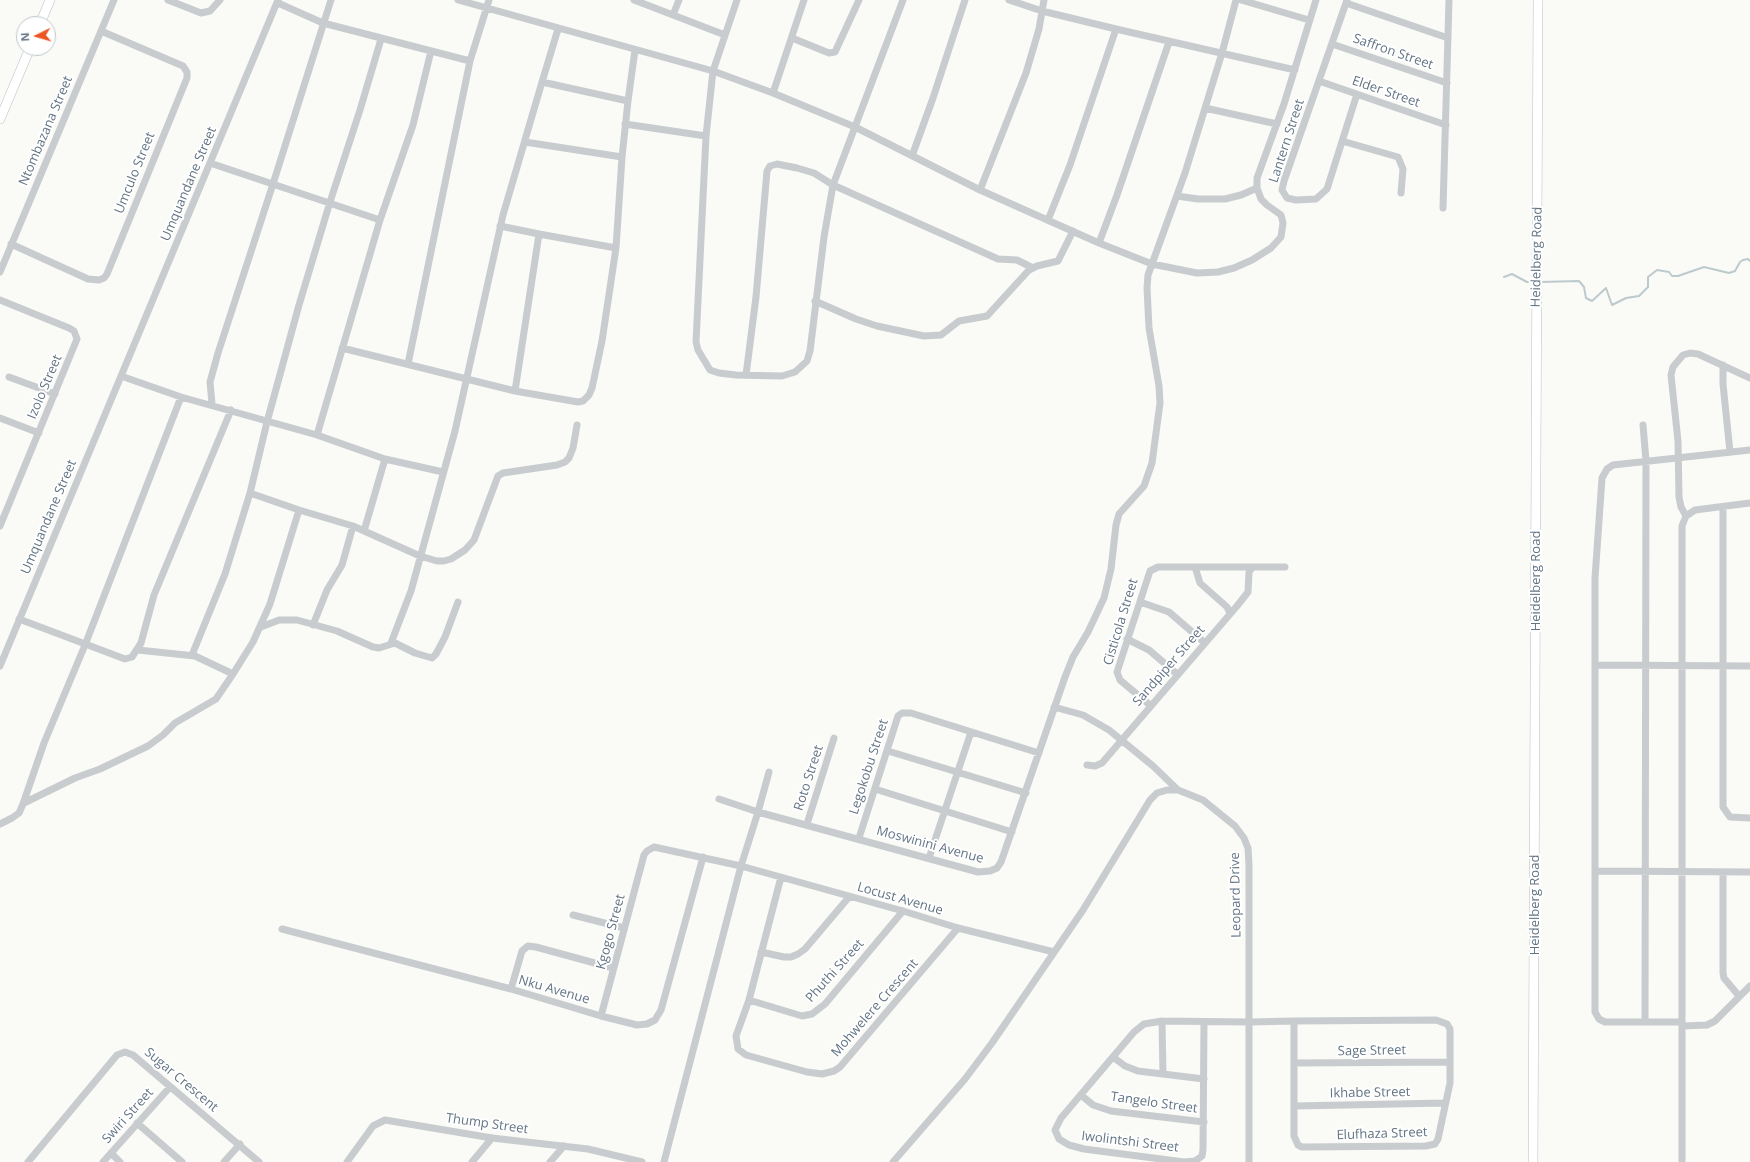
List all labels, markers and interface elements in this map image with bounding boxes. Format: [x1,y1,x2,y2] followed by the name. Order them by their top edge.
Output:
[16,16,56,56] north arrow
[1351,31,1435,73] street label: Saffron Street
[17,32,32,42] text: N
[1350,73,1422,111] street label: Elder Street
[16,74,76,188] street label: Ntombazana Street
[1266,97,1308,185] street label: Lantern Street
[158,124,220,244] street label: Umquandane Street
[112,130,158,216] street label: Umculo Street
[1528,207,1546,307] street label: Heidelberg Road
[24,353,66,421] street label: Izolo Street
[18,457,80,577] street label: Umquandane Street
[1528,531,1544,631] street label: Heidelberg Road
[1100,577,1142,667] street label: Cisticola Street
[1130,622,1208,710] street label: Sandpiper Street
[846,717,892,817] street label: Legokobu Street
[791,743,827,813] street label: Roto Street
[875,823,985,867] street label: Moswinini Avenue
[1227,852,1245,938] street label: Leopard Drive
[1527,855,1543,955] street label: Heidelberg Road
[855,879,945,919] street label: Locust Avenue
[593,893,629,971] street label: Kgogo Street
[803,936,867,1006] street label: Phuthi Street
[828,956,922,1060] street label: Mohwelere Crescent
[517,972,591,1008] street label: Nku Avenue
[1338,1043,1406,1059] street label: Sage Street
[141,1045,221,1115] street label: Sugar Crescent
[1330,1084,1410,1102] street label: Ikhabe Street
[99,1085,157,1147] street label: Swiri Street
[1110,1089,1198,1117] street label: Tangelo Street
[445,1111,529,1137] street label: Thump Street
[1336,1125,1428,1143] street label: Elufhaza Street
[1080,1128,1180,1156] street label: Iwolintshi Street

